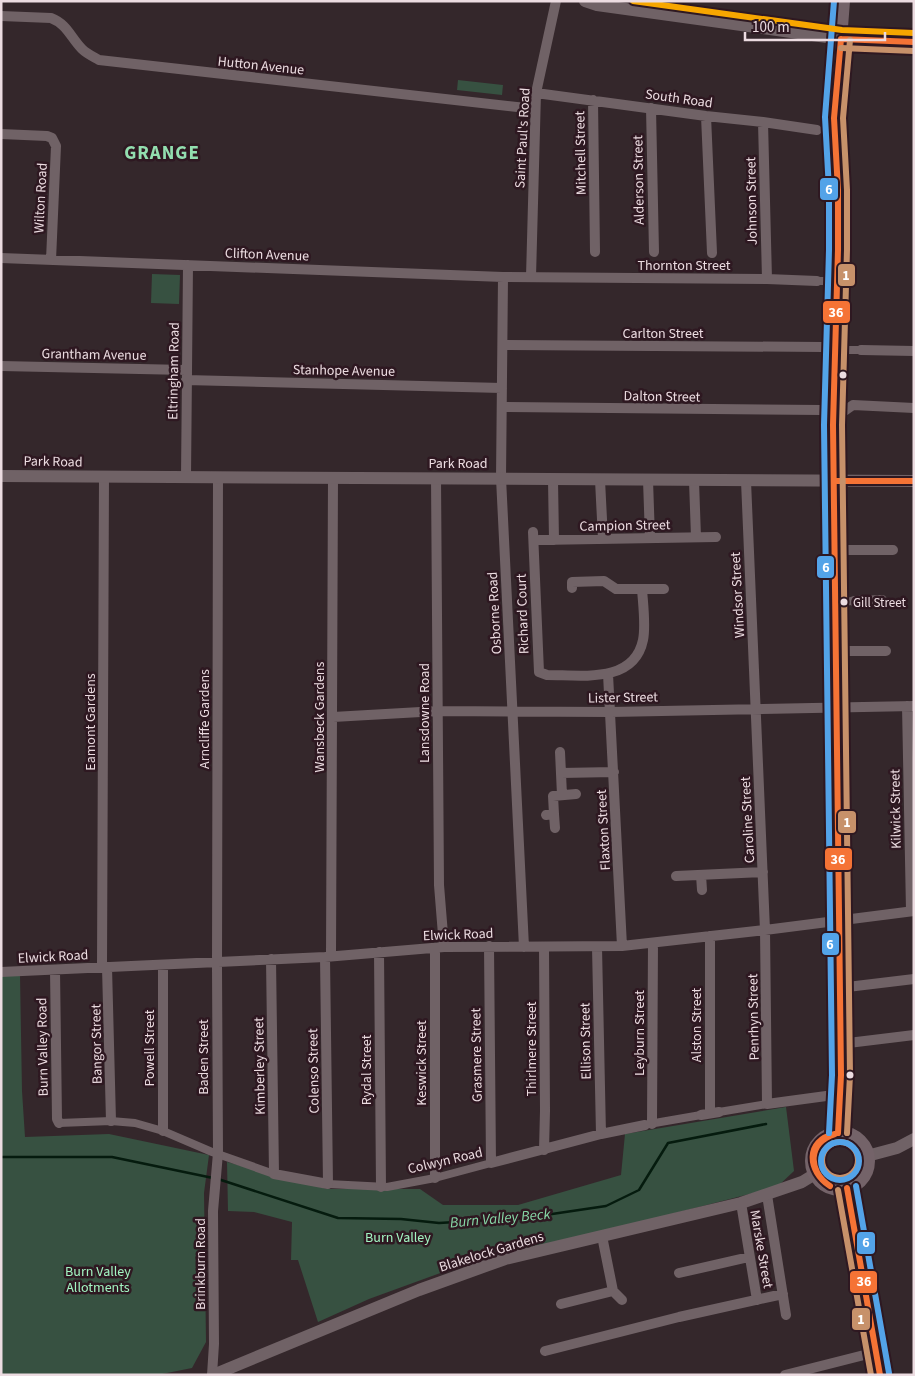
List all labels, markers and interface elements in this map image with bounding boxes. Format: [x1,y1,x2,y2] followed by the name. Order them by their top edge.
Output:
[745,10,885,42] scale bar
[752,17,790,38] text: 100 m
[217,52,305,80] street label: Hutton Avenue
[644,84,714,114] street label: South Road
[510,87,536,189] street label: Saint Paul's Road
[570,110,592,195] street label: Mitchell Street
[628,135,650,225] street label: Alderson Street
[124,140,200,167] district label: GRANGE
[741,156,763,245] street label: Johnson Street
[29,162,53,234] street label: Wilton Road
[819,177,839,201] line badge: 6
[825,180,833,200] text: 6
[224,244,310,266] street label: Clifton Avenue
[638,256,731,276] street label: Thornton Street
[837,263,856,287] line badge: 1
[842,266,850,286] text: 1
[822,300,851,324] line badge: 36
[829,303,843,323] text: 36
[163,322,185,420] street label: Eltringham Road
[622,324,704,344] street label: Carlton Street
[41,344,147,366] street label: Grantham Avenue
[293,360,395,382] street label: Stanhope Avenue
[838,370,848,380] unlabelled marker
[623,386,701,408] street label: Dalton Street
[23,451,83,473] street label: Park Road
[428,454,488,474] street label: Park Road
[579,515,671,537] street label: Campion Street
[726,551,750,638] street label: Windsor Street
[816,555,835,579] line badge: 6
[822,558,830,578] text: 6
[483,571,507,655] street label: Osborne Road
[512,573,534,655] street label: Richard Court
[853,594,907,612] place label: Gill Street
[839,597,849,607] marker: Gill Street
[310,661,330,772] street label: Wansbeck Gardens
[415,663,435,763] street label: Lansdowne Road
[195,669,215,769] street label: Arncliffe Gardens
[81,673,101,771] street label: Eamont Gardens
[588,687,658,709] street label: Lister Street
[885,769,907,849] street label: Kilwick Street
[736,776,760,864] street label: Caroline Street
[592,789,616,871] street label: Flaxton Street
[837,810,857,834] line badge: 1
[843,813,851,833] text: 1
[824,847,853,871] line badge: 36
[831,850,845,870] text: 36
[422,924,494,946] street label: Elwick Road
[821,932,840,956] line badge: 6
[826,935,834,955] text: 6
[17,945,89,969] street label: Elwick Road
[743,973,765,1061] street label: Penrhyn Street
[687,988,707,1062] street label: Alston Street
[630,990,650,1076] street label: Leyburn Street
[32,997,54,1096] street label: Burn Valley Road
[522,1001,542,1097] street label: Thirlmere Street
[575,1002,597,1080] street label: Ellison Street
[86,1003,108,1084] street label: Bangor Street
[466,1007,488,1102] street label: Grasmere Street
[140,1009,160,1087] street label: Powell Street
[249,1017,271,1115] street label: Kimberley Street
[194,1019,214,1095] street label: Baden Street
[412,1020,432,1106] street label: Keswick Street
[303,1028,325,1114] street label: Colenso Street
[357,1034,377,1105] street label: Rydal Street
[845,1070,855,1080] unlabelled marker
[406,1143,485,1179] street label: Colwyn Road
[449,1204,552,1233] water label: Burn Valley Beck
[744,1208,778,1290] street label: Marske Street
[191,1218,211,1310] street label: Brinkburn Road
[437,1227,546,1277] street label: Blakelock Gardens
[365,1228,431,1248] park label: Burn Valley
[856,1231,876,1255] line badge: 6
[862,1233,870,1253] text: 6
[65,1262,131,1298] park label: Burn Valley Allotments
[849,1270,878,1294] line badge: 36
[857,1272,871,1292] text: 36
[851,1307,871,1331] line badge: 1
[857,1310,865,1330] text: 1

